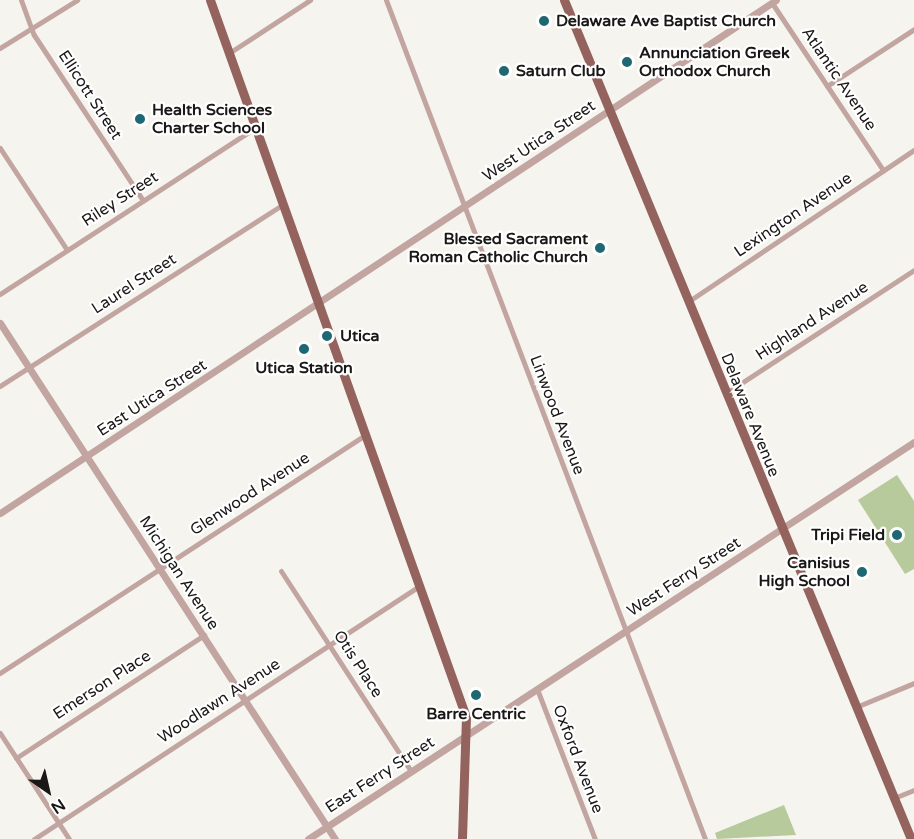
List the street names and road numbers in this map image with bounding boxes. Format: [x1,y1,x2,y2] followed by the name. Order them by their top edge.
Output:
[797,24,881,134] street label: Atlantic Avenue
[54,47,126,143] street label: Ellicott Street
[479,96,599,186] street label: West Utica Street
[78,167,162,231] street label: Riley Street
[731,169,855,261] street label: Lexington Avenue
[88,250,180,318] street label: Laurel Street
[752,278,872,364] street label: Highland Avenue
[716,350,784,480] street label: Delaware Avenue
[525,353,589,477] street label: Linwood Avenue
[94,356,210,440] street label: East Utica Street
[187,448,313,540] street label: Glenwood Avenue
[135,513,223,633] street label: Michigan Avenue
[624,533,744,621] street label: West Ferry Street
[329,627,387,701] street label: Otis Place
[50,646,154,724] street label: Emerson Place
[154,654,284,748] street label: Woodlawn Avenue
[549,702,607,816] street label: Oxford Avenue
[322,733,438,817] street label: East Ferry Street

